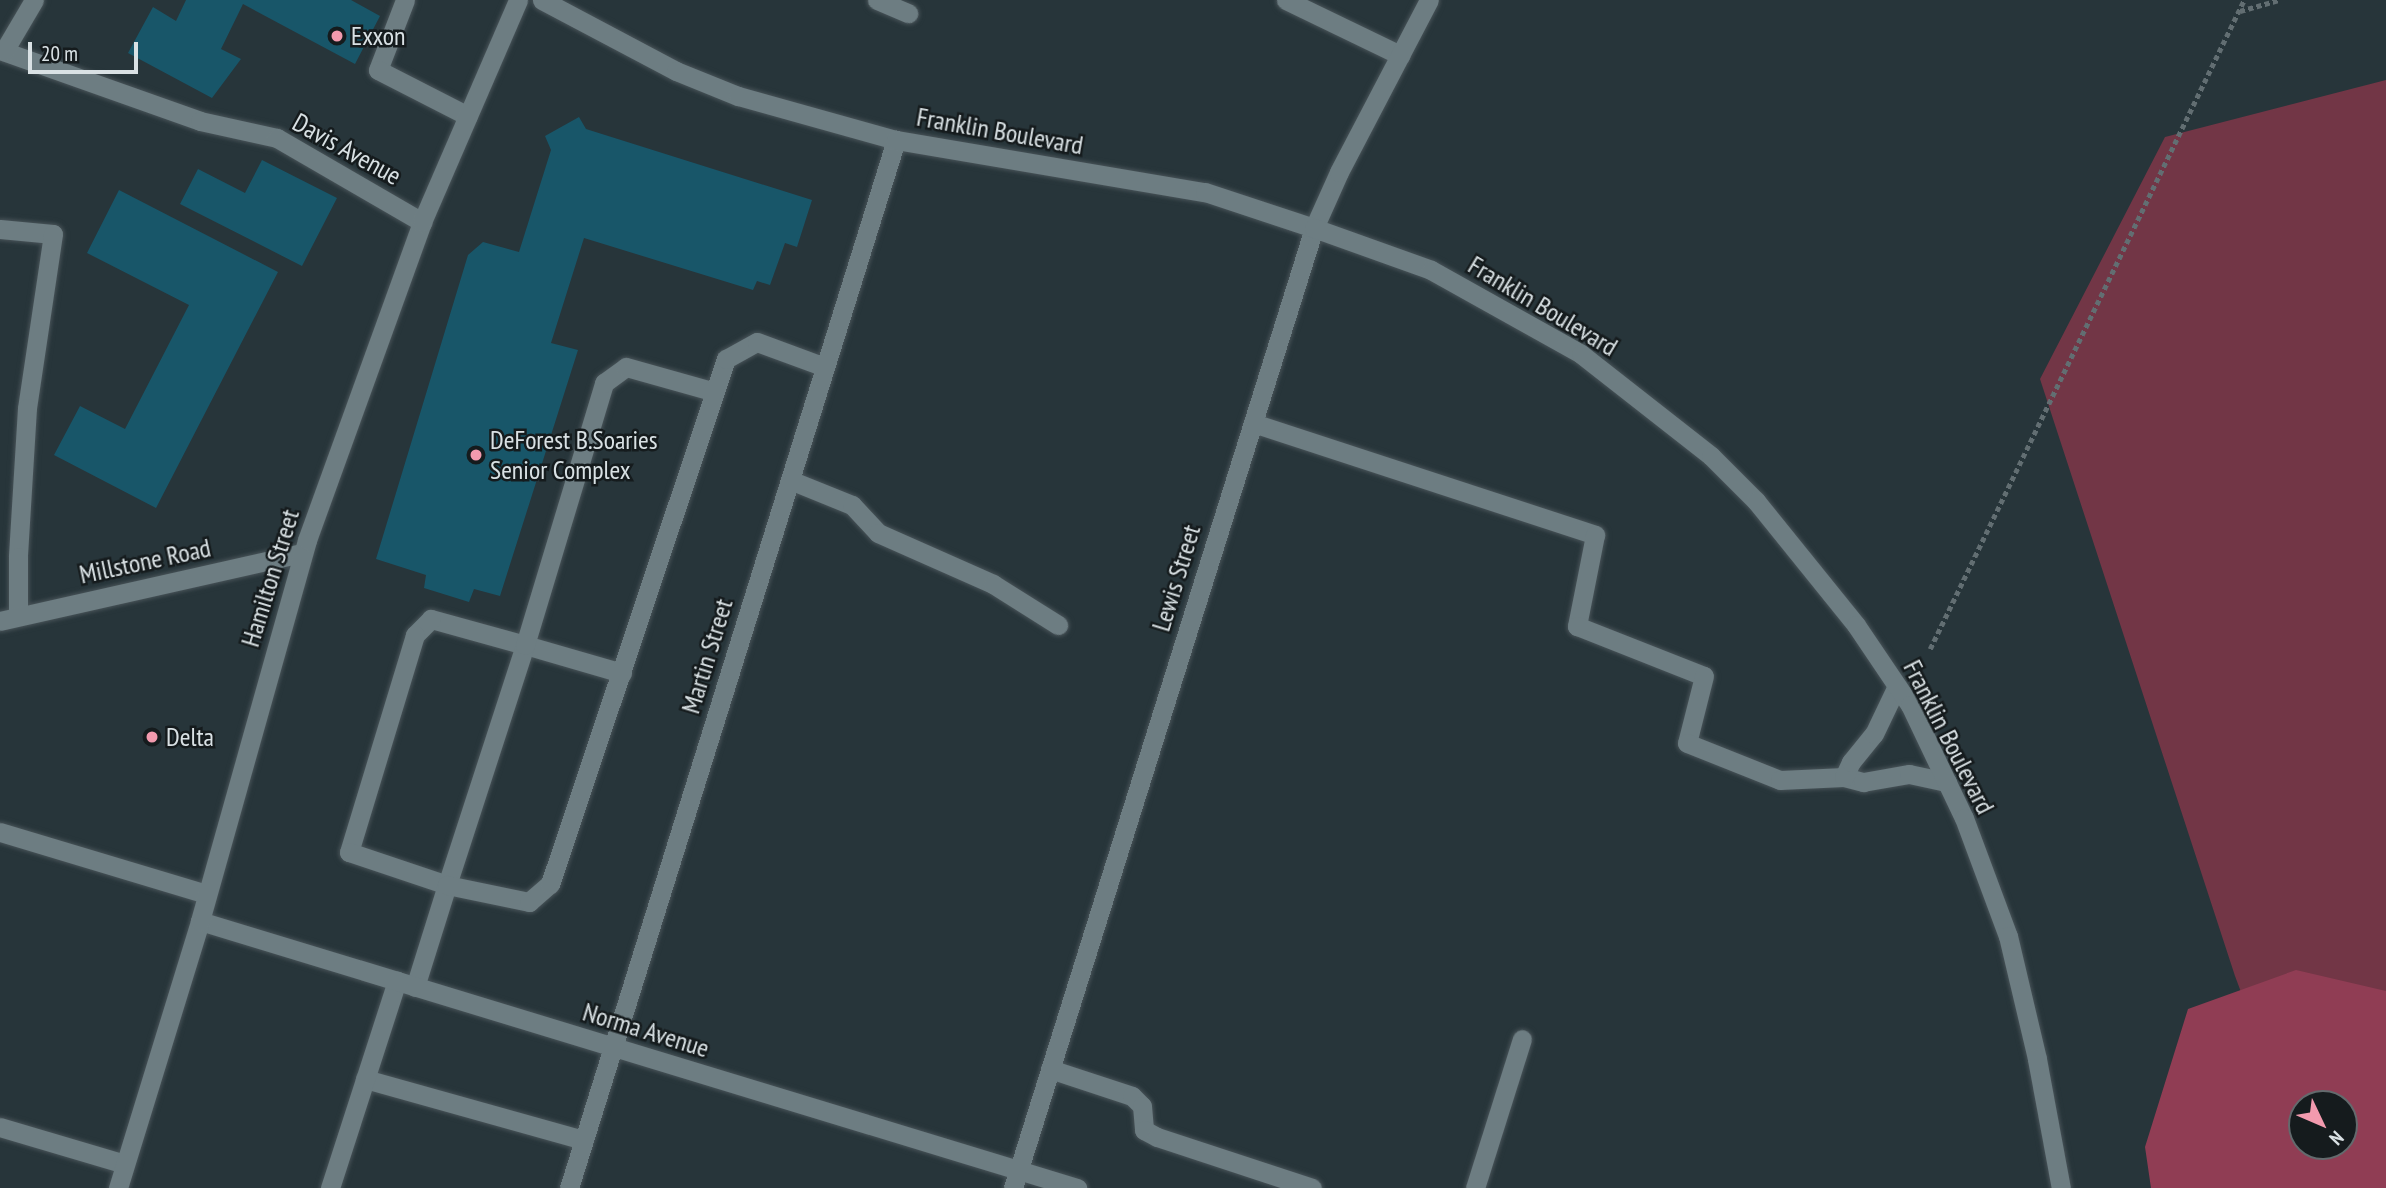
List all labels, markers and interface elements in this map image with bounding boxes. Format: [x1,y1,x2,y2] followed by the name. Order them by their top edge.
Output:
[351,20,405,52] place label: Exxon
[32,28,142,72] scale bar
[329,28,345,44] marker: Exxon
[41,40,78,67] text: 20 m
[914,101,1086,161] street label: Franklin Boulevard
[287,106,407,192] street label: Davis Avenue
[1463,249,1623,363] street label: Franklin Boulevard
[490,424,658,486] place label: DeForest B.Soaries Senior Complex
[468,447,484,463] marker: DeForest B.Soaries Senior Complex
[234,506,306,650] street label: Hamilton Street
[1145,521,1207,635] street label: Lewis Street
[77,532,213,590] street label: Millstone Road
[675,595,739,717] street label: Martin Street
[1897,655,2001,819] street label: Franklin Boulevard
[166,721,214,753] place label: Delta
[144,729,160,745] marker: Delta
[579,996,713,1064] street label: Norma Avenue
[2288,1090,2358,1160] north arrow
[2324,1126,2349,1150] text: N

